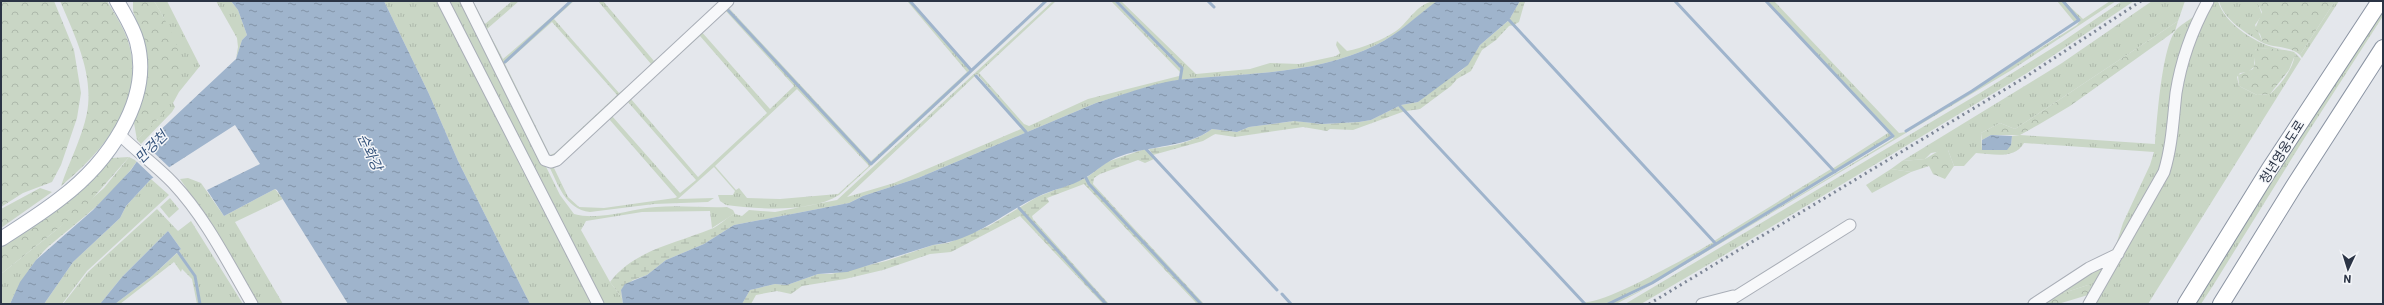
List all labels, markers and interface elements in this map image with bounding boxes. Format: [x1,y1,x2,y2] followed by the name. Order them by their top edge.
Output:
[2257,118,2307,186] street label: 청년영웅도로
[132,127,171,166] water label: 만겅천
[355,131,386,175] water label: 순화강
[2328,249,2368,289] north arrow
[2343,272,2352,285] text: N

